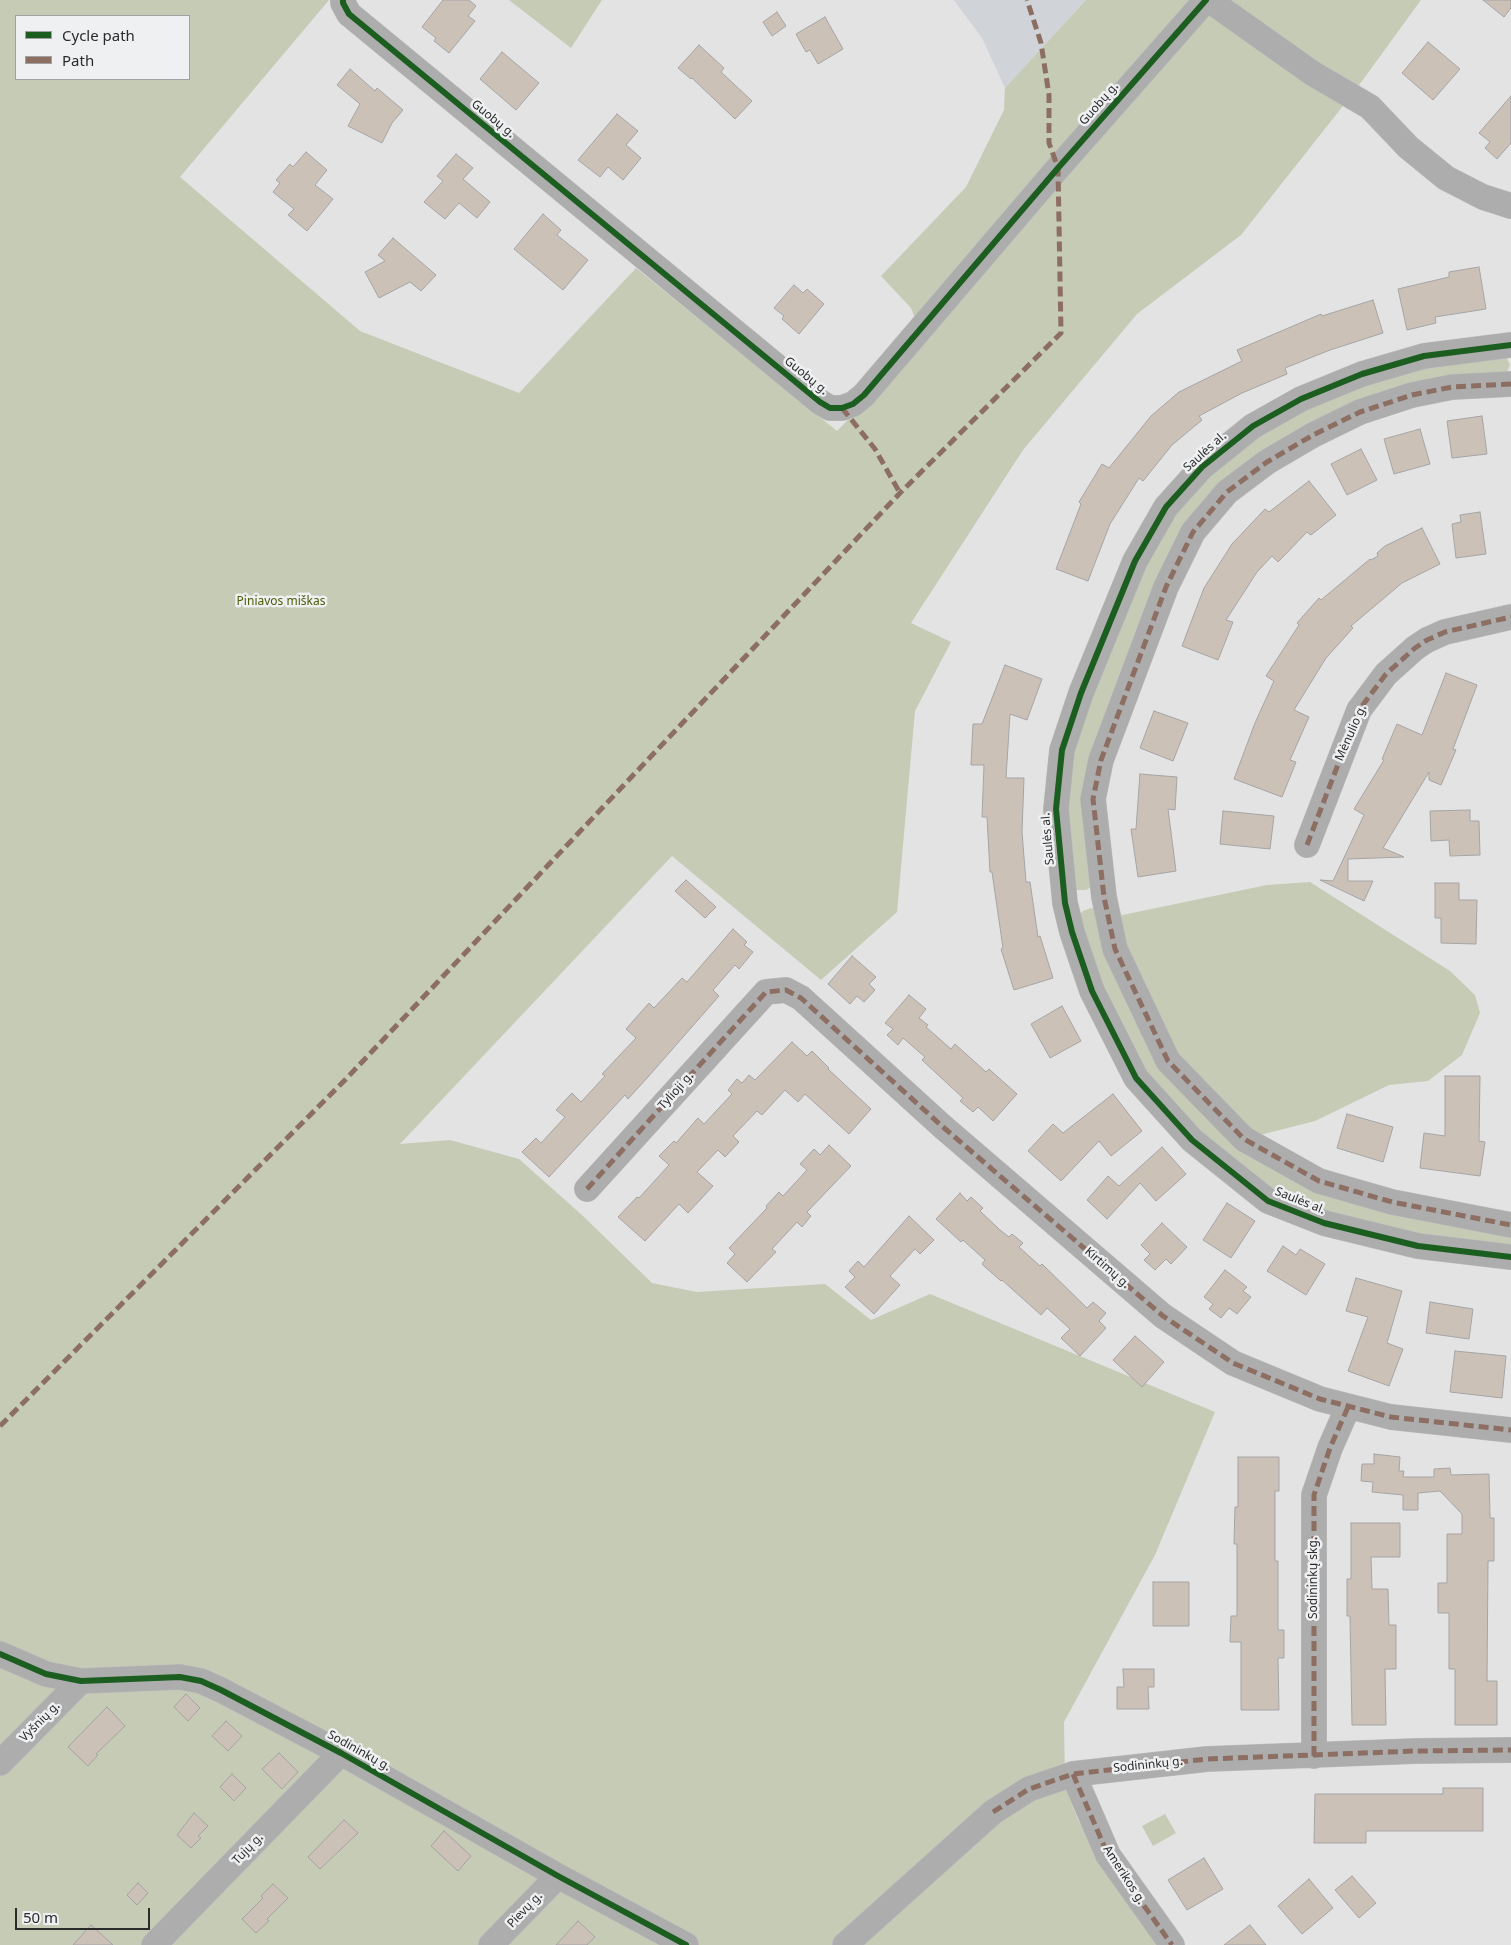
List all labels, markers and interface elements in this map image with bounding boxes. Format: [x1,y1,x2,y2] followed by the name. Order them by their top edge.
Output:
[15,15,190,80] legend
[62,25,135,45] text: Cycle path
[62,50,94,70] text: Path
[1077,80,1121,128] street label: Guobų g.
[468,97,518,141] street label: Guobų g.
[781,354,831,398] street label: Guobų g.
[1181,429,1229,475] street label: Saulės al.
[237,595,325,609] park label: Piniavos miškas
[1332,703,1370,763] street label: Mėnulio g.
[1039,812,1057,866] street label: Saulės al.
[655,1069,697,1113] street label: Tylioji g.
[1273,1184,1327,1218] street label: Saulės al.
[1081,1244,1133,1292] street label: Kirtimų g.
[1307,1537,1321,1619] street label: Sodininkų skg.
[17,1699,63,1745] street label: Vyšnių g.
[325,1728,393,1774] street label: Sodininkų g.
[1113,1754,1183,1776] street label: Sodininkų g.
[230,1830,266,1868] street label: Tujų g.
[1100,1843,1148,1907] street label: Amerikos g.
[504,1889,546,1931] street label: Pievų g.
[18,1898,152,1930] scale bar
[23,1907,58,1927] text: 50 m

